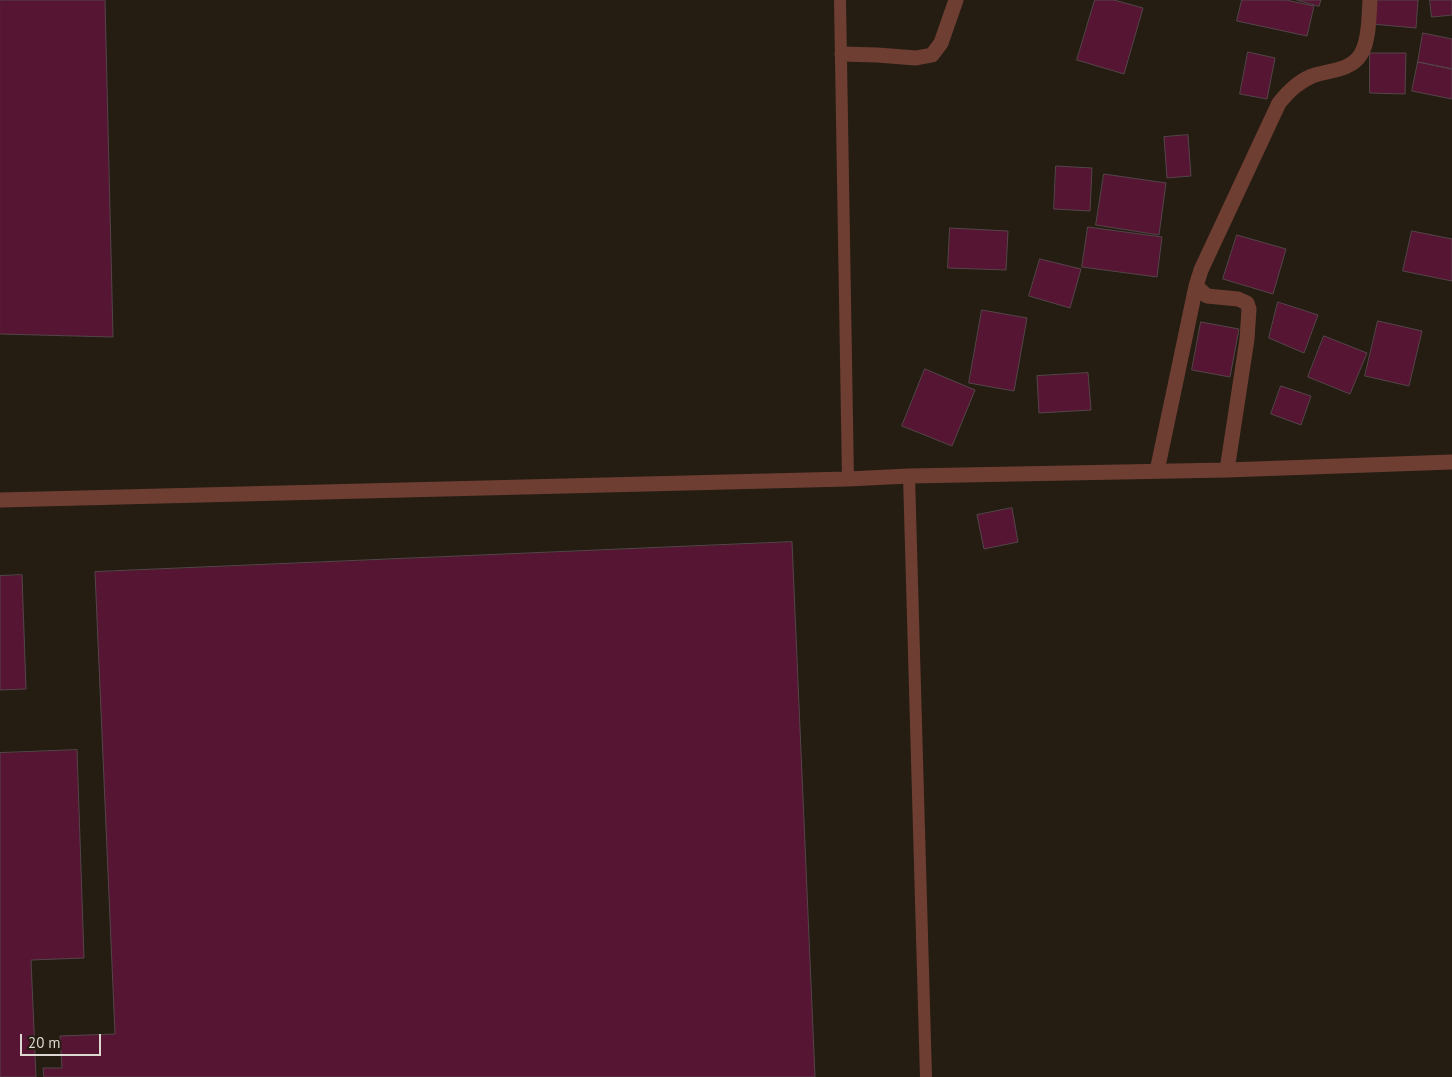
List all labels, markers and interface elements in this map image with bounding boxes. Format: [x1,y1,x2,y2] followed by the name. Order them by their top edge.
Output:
[22,1024,104,1056] scale bar
[28,1033,61,1052] text: 20 m

